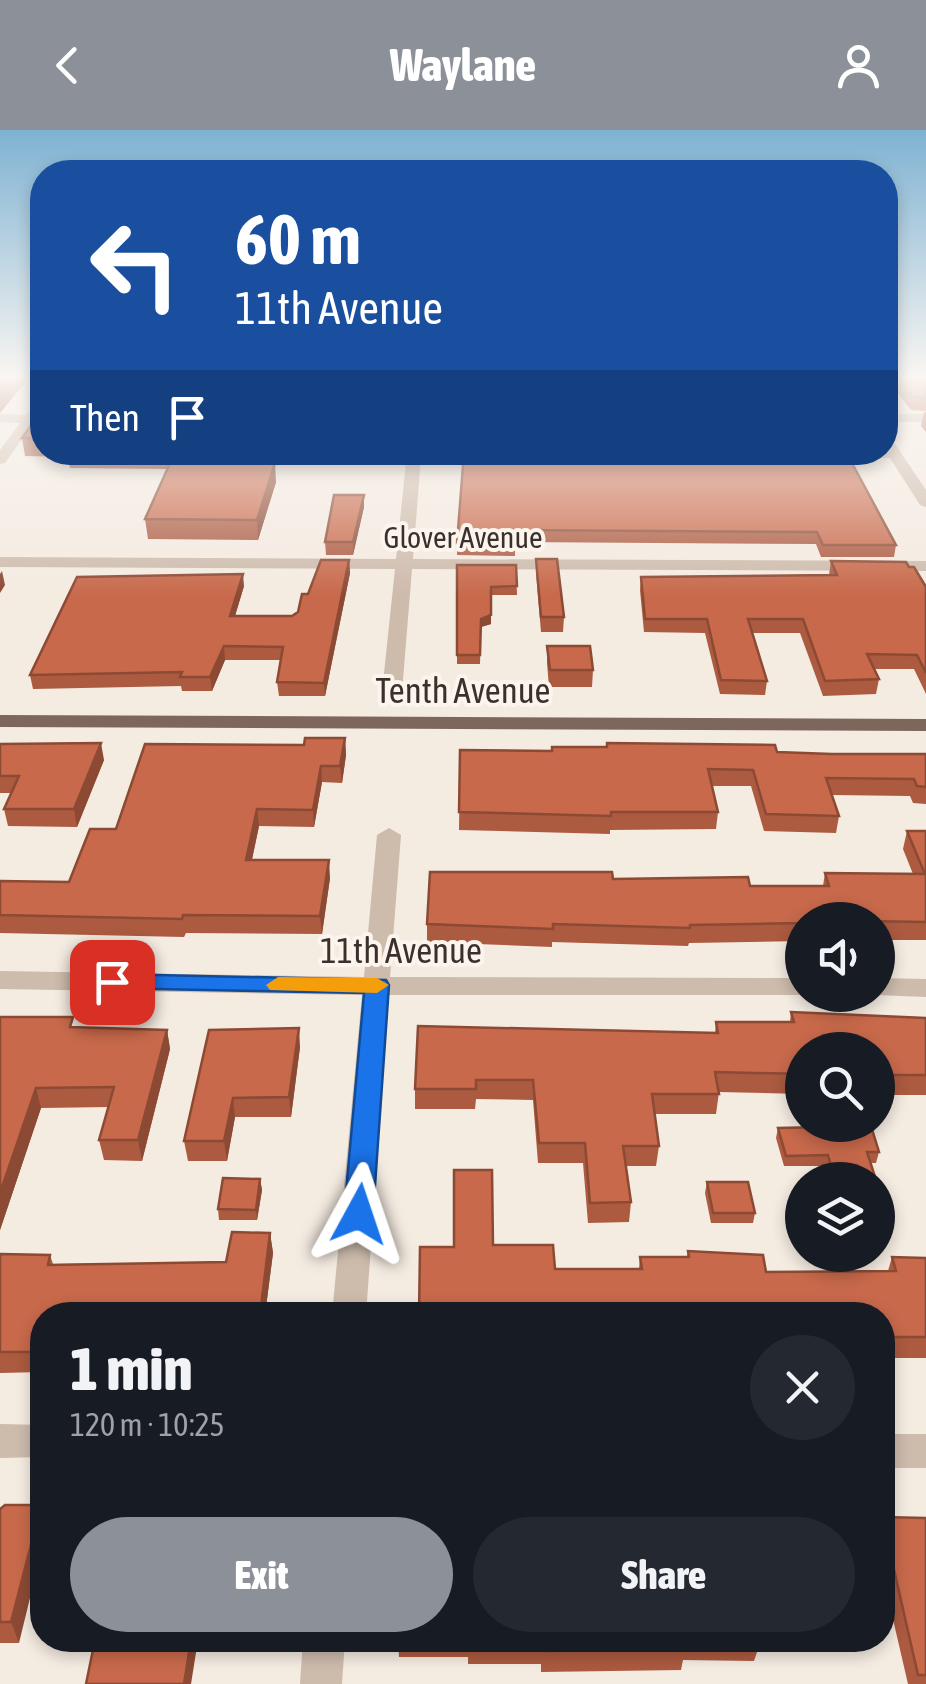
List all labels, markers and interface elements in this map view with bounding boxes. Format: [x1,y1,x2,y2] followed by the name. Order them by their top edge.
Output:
[40,38,95,93] icon: back
[831,38,886,93] icon: person
[390,39,536,91] text: Waylane
[235,199,361,279] text: 60 m
[70,200,200,330] icon: left
[235,282,443,334] text: 11th Avenue
[160,390,215,445] icon: arrive
[70,396,140,439] text: Then
[383,520,543,554] street label: Glover Avenue
[376,670,550,710] street label: Tenth Avenue
[785,902,895,1272] map controls
[785,902,895,1012] button: sound
[320,930,482,970] street label: 11th Avenue
[70,940,155,1025] pin
[85,955,140,1010] icon: arrive
[785,1032,895,1142] button: search
[307,1162,411,1266] position arrow
[785,1162,895,1272] button: layers
[70,1334,193,1403] text: 1 min
[750,1335,855,1440] button: close
[70,1406,225,1443] text: 120 m · 10:25
[70,1517,453,1632] button: Exit
[473,1517,855,1632] button: Share

